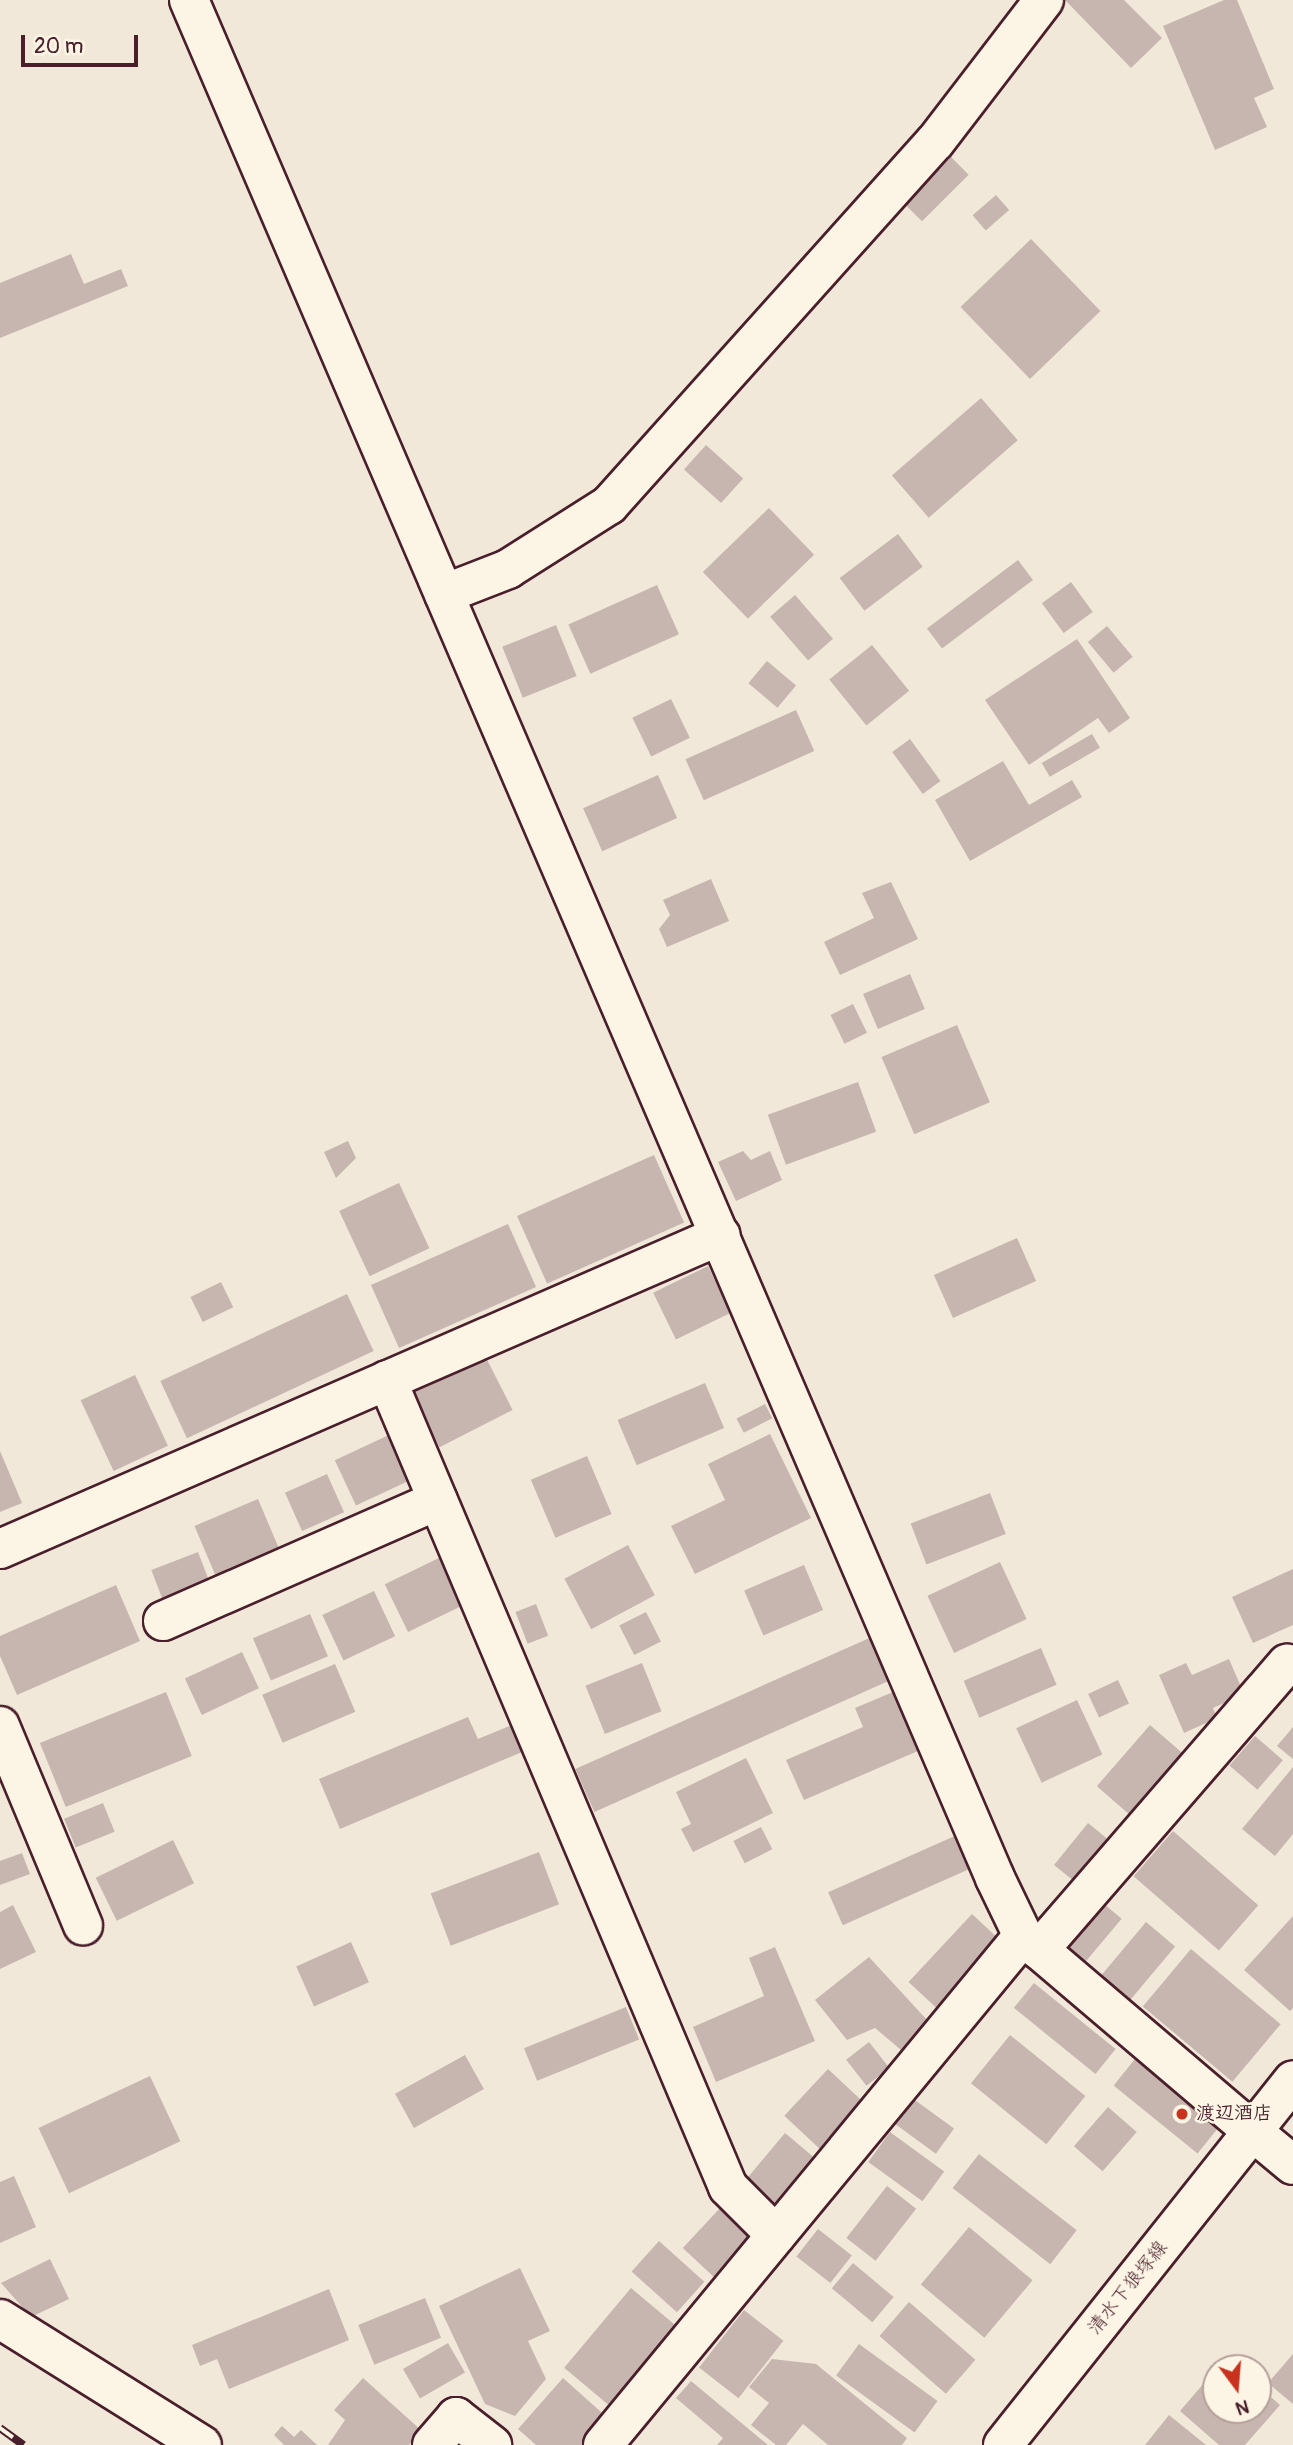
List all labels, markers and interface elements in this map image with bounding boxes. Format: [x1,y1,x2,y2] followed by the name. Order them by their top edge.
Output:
[24,21,142,65] scale bar
[34,33,83,60] text: 20 m
[1196,2103,1272,2125] place label: 渡辺酒店
[1174,2106,1190,2122] marker: 渡辺酒店
[1083,2237,1173,2339] street label: 清水下狼塚線
[1202,2354,1272,2424] north arrow
[1233,2394,1252,2421] text: N

